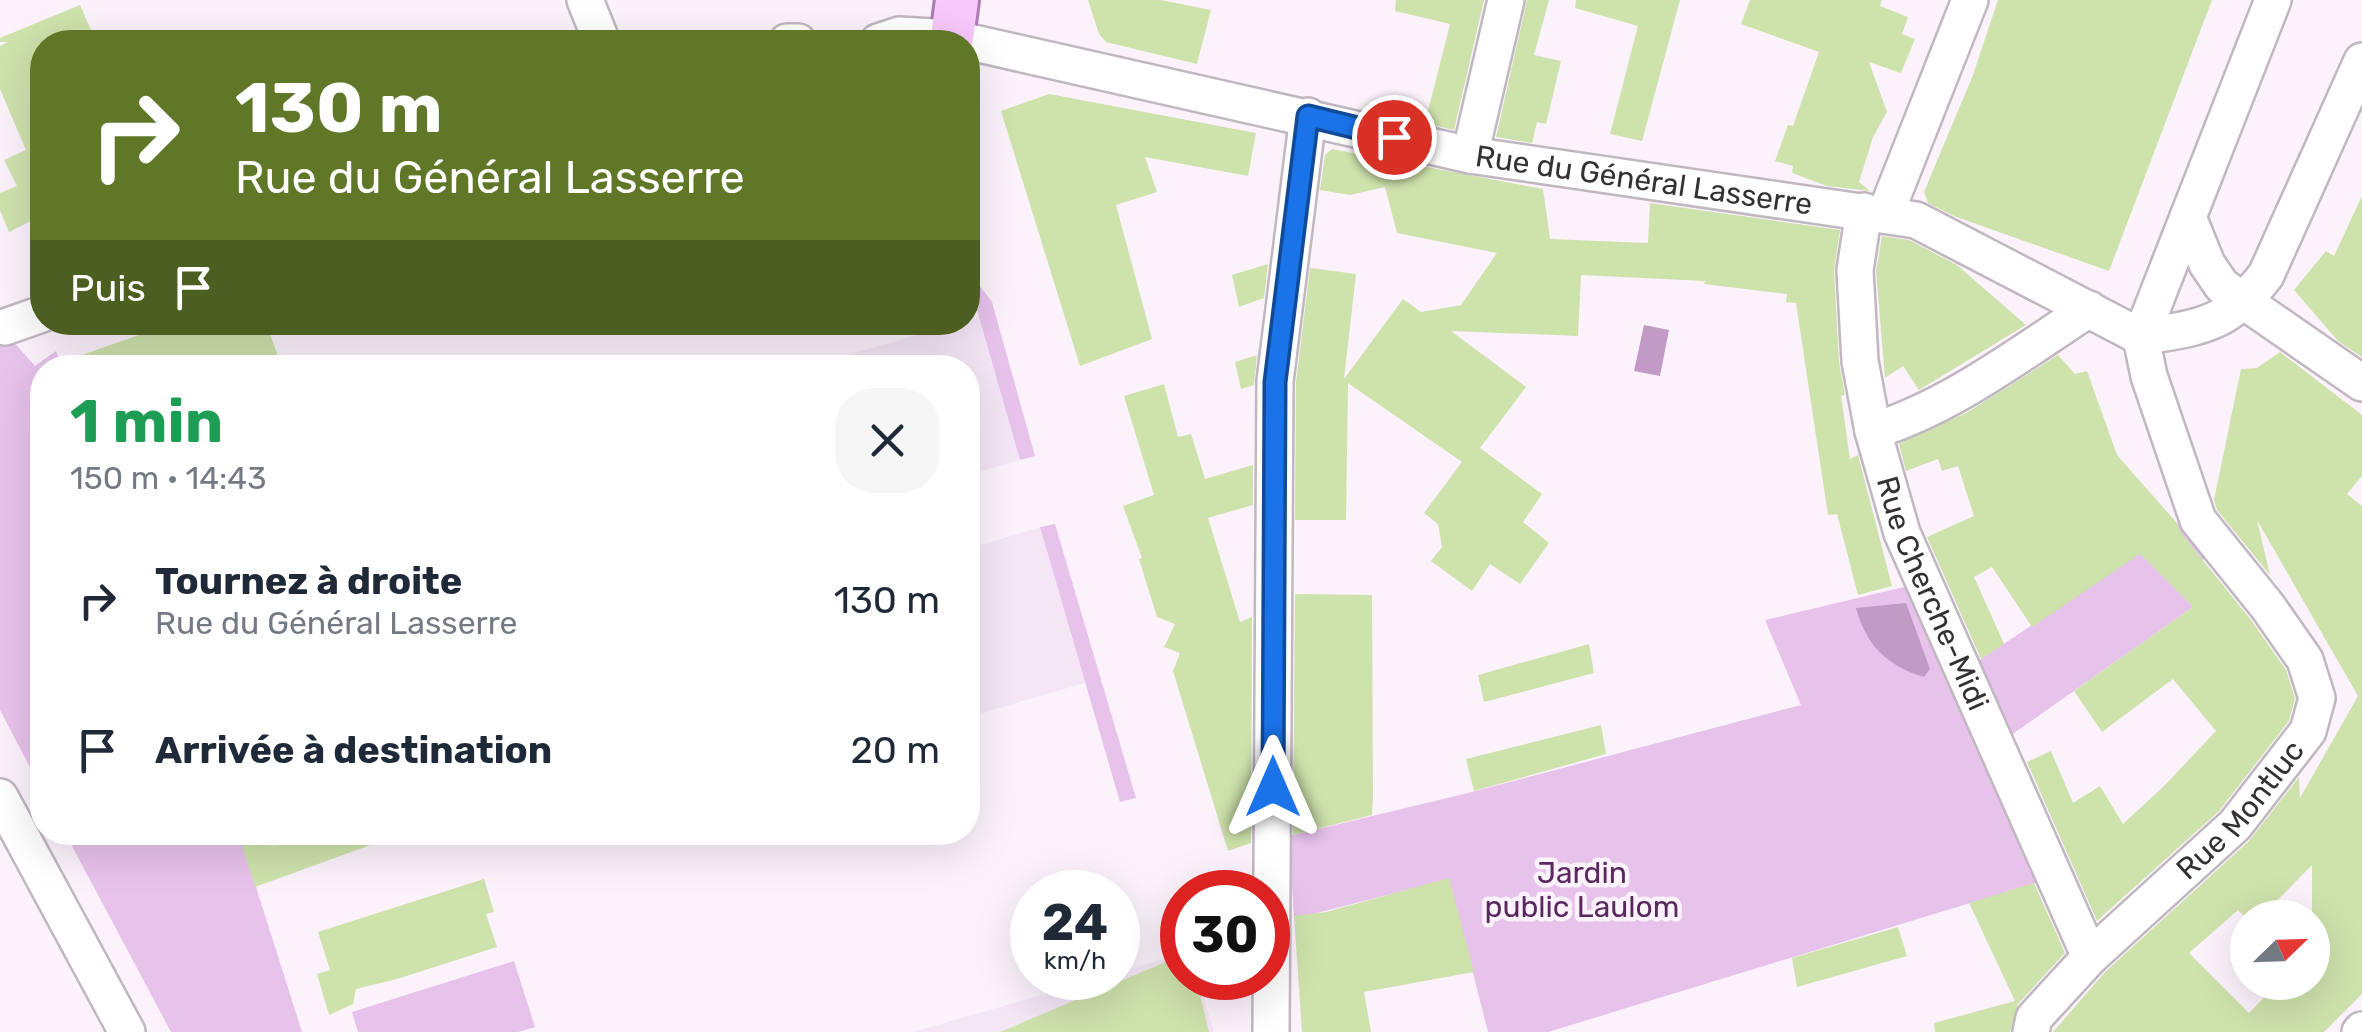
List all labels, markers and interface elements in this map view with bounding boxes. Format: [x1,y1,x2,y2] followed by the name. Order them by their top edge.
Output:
[235,67,443,150] text: 130 m
[70,70,200,200] icon: right
[1352,95,1437,180] pin
[1367,110,1422,165] icon: arrive
[1473,138,1815,223] street label: Rue du Général Lasserre
[235,151,745,204] text: Rue du Général Lasserre
[166,260,221,315] icon: arrive
[70,265,146,311] text: Puis
[70,386,223,457] text: 1 min
[835,388,940,493] button: close
[70,459,266,497] text: 150 m · 14:43
[1869,472,1996,716] street label: Rue Cherche-Midi
[155,558,462,604] text: Tournez à droite
[70,573,125,628] icon: right
[834,577,940,623] text: 130 m
[155,604,518,642] text: Rue du Général Lasserre
[70,723,125,778] icon: arrive
[155,727,552,773] text: Arrivée à destination
[850,727,940,773] text: 20 m
[2169,733,2312,887] street label: Rue Montluc
[1221,735,1325,839] position arrow
[1485,855,1679,925] park label: Jardin public Laulom
[1160,870,1290,1000] speed limit sign: 30
[1042,893,1108,953] text: 24
[2230,900,2330,1000] north arrow
[2230,900,2330,1000] map controls
[1044,946,1106,975] text: km/h

